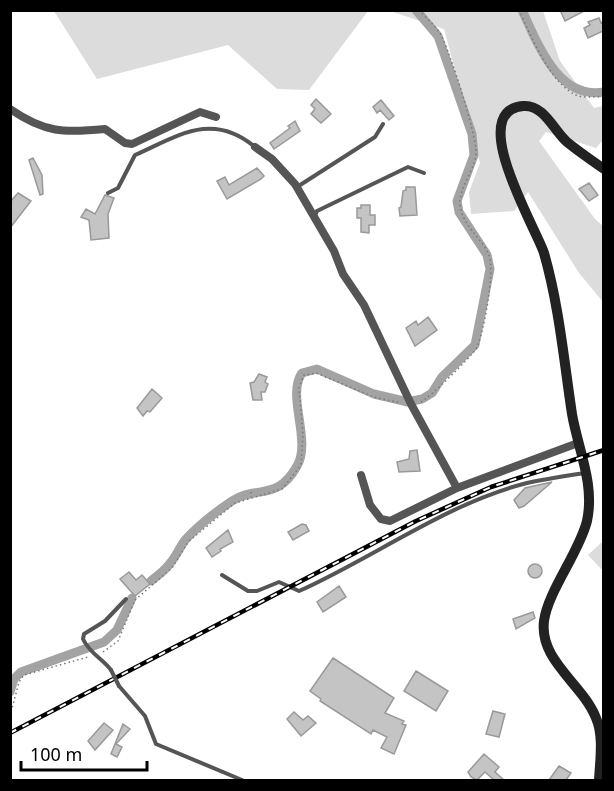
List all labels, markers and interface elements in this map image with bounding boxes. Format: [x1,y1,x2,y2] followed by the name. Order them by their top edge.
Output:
[21,734,147,772] scale bar
[30,742,82,766] text: 100 m

